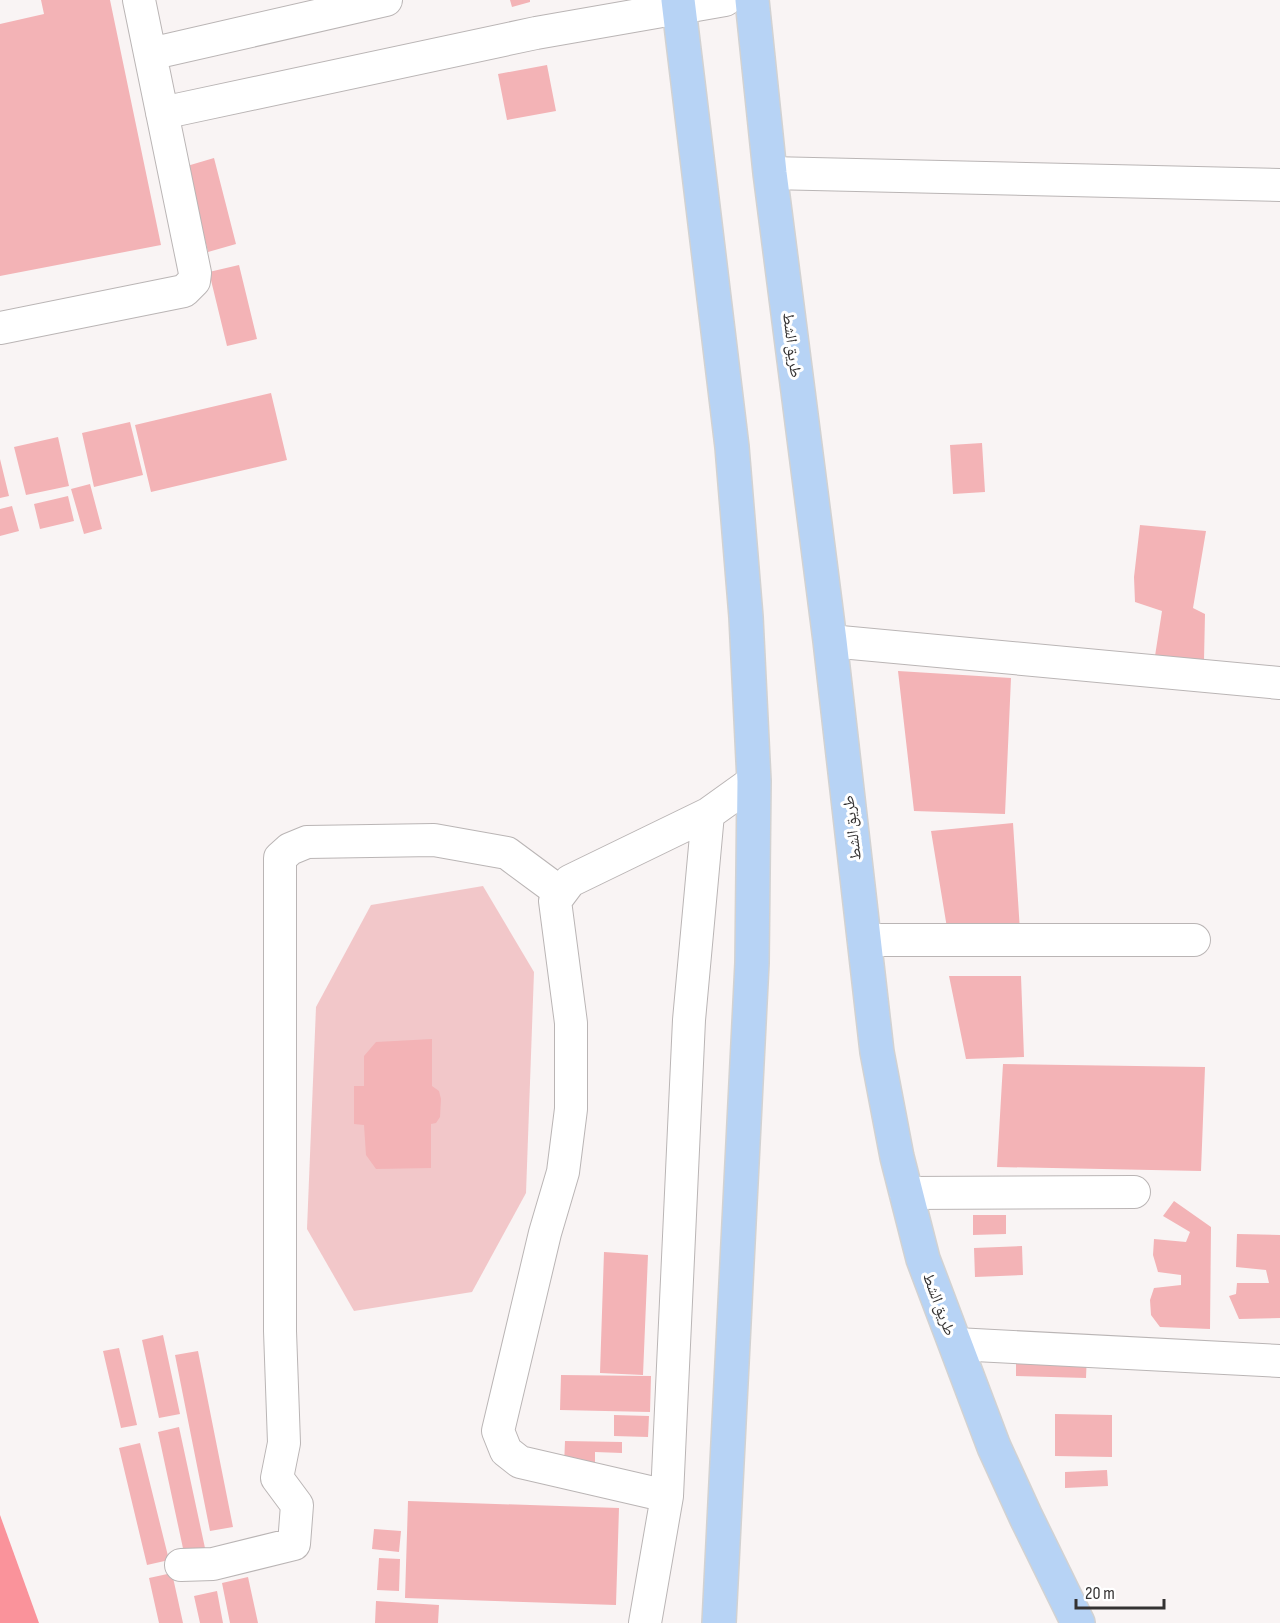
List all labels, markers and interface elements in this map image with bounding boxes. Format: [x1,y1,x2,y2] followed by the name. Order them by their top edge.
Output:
[778,311,805,379] street label: طريق الشط
[839,794,866,862] street label: طريق الشط
[918,1271,959,1339] street label: طريق الشط
[1076,1572,1164,1610] scale bar
[1085,1583,1115,1604] text: 20 m

